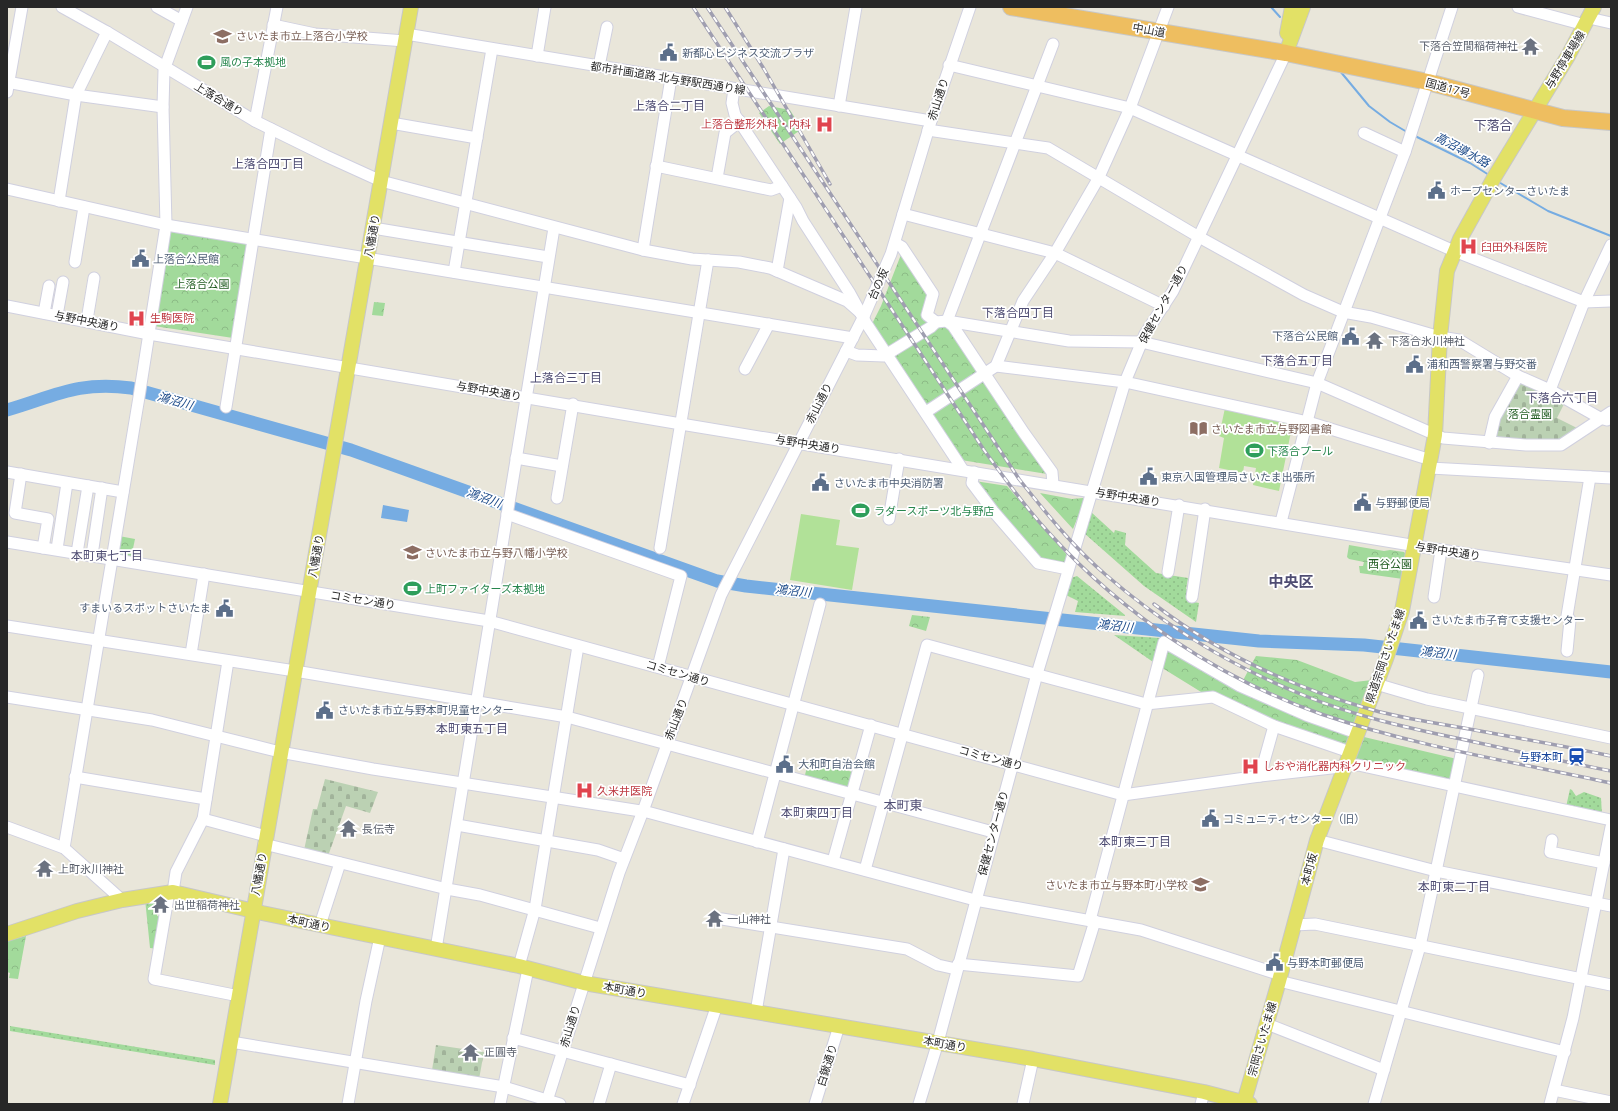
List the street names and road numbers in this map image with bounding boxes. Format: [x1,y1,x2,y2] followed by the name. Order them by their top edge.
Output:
[1132,19,1167,40] street label: 中山道
[1541,28,1588,92] street label: 与野停車場線
[589,58,747,97] street label: 都市計画道路 北与野駅西通り線
[1424,74,1472,101] street label: 国道17号
[924,76,951,122] street label: 赤山通り
[192,78,247,119] street label: 上落合通り
[360,213,383,259] street label: 八幡通り
[1135,262,1190,346] street label: 保健センター通り
[864,266,891,302] street label: 台の坂
[53,307,121,334] street label: 与野中央通り
[455,377,523,404] street label: 与野中央通り
[802,380,835,426] street label: 赤山通り
[774,431,842,456] street label: 与野中央通り
[1094,484,1162,509] street label: 与野中央通り
[304,533,327,579] street label: 八幡通り
[1414,538,1482,563] street label: 与野中央通り
[329,587,397,612] street label: コミセン通り
[1361,607,1408,705] street label: 県道宗岡さいたま線
[644,656,712,689] street label: コミセン通り
[661,696,690,742] street label: 赤山通り
[957,742,1025,773] street label: コミセン通り
[974,788,1011,877] street label: 保健センター通り
[247,851,270,897] street label: 八幡通り
[1297,851,1320,887] street label: 本町坂
[286,911,332,934] street label: 本町通り
[602,978,648,1001] street label: 本町通り
[1244,1000,1279,1078] street label: 宗岡さいたま線
[556,1003,583,1049] street label: 赤山通り
[922,1032,968,1055] street label: 本町通り
[813,1042,840,1088] street label: 白鍬通り

